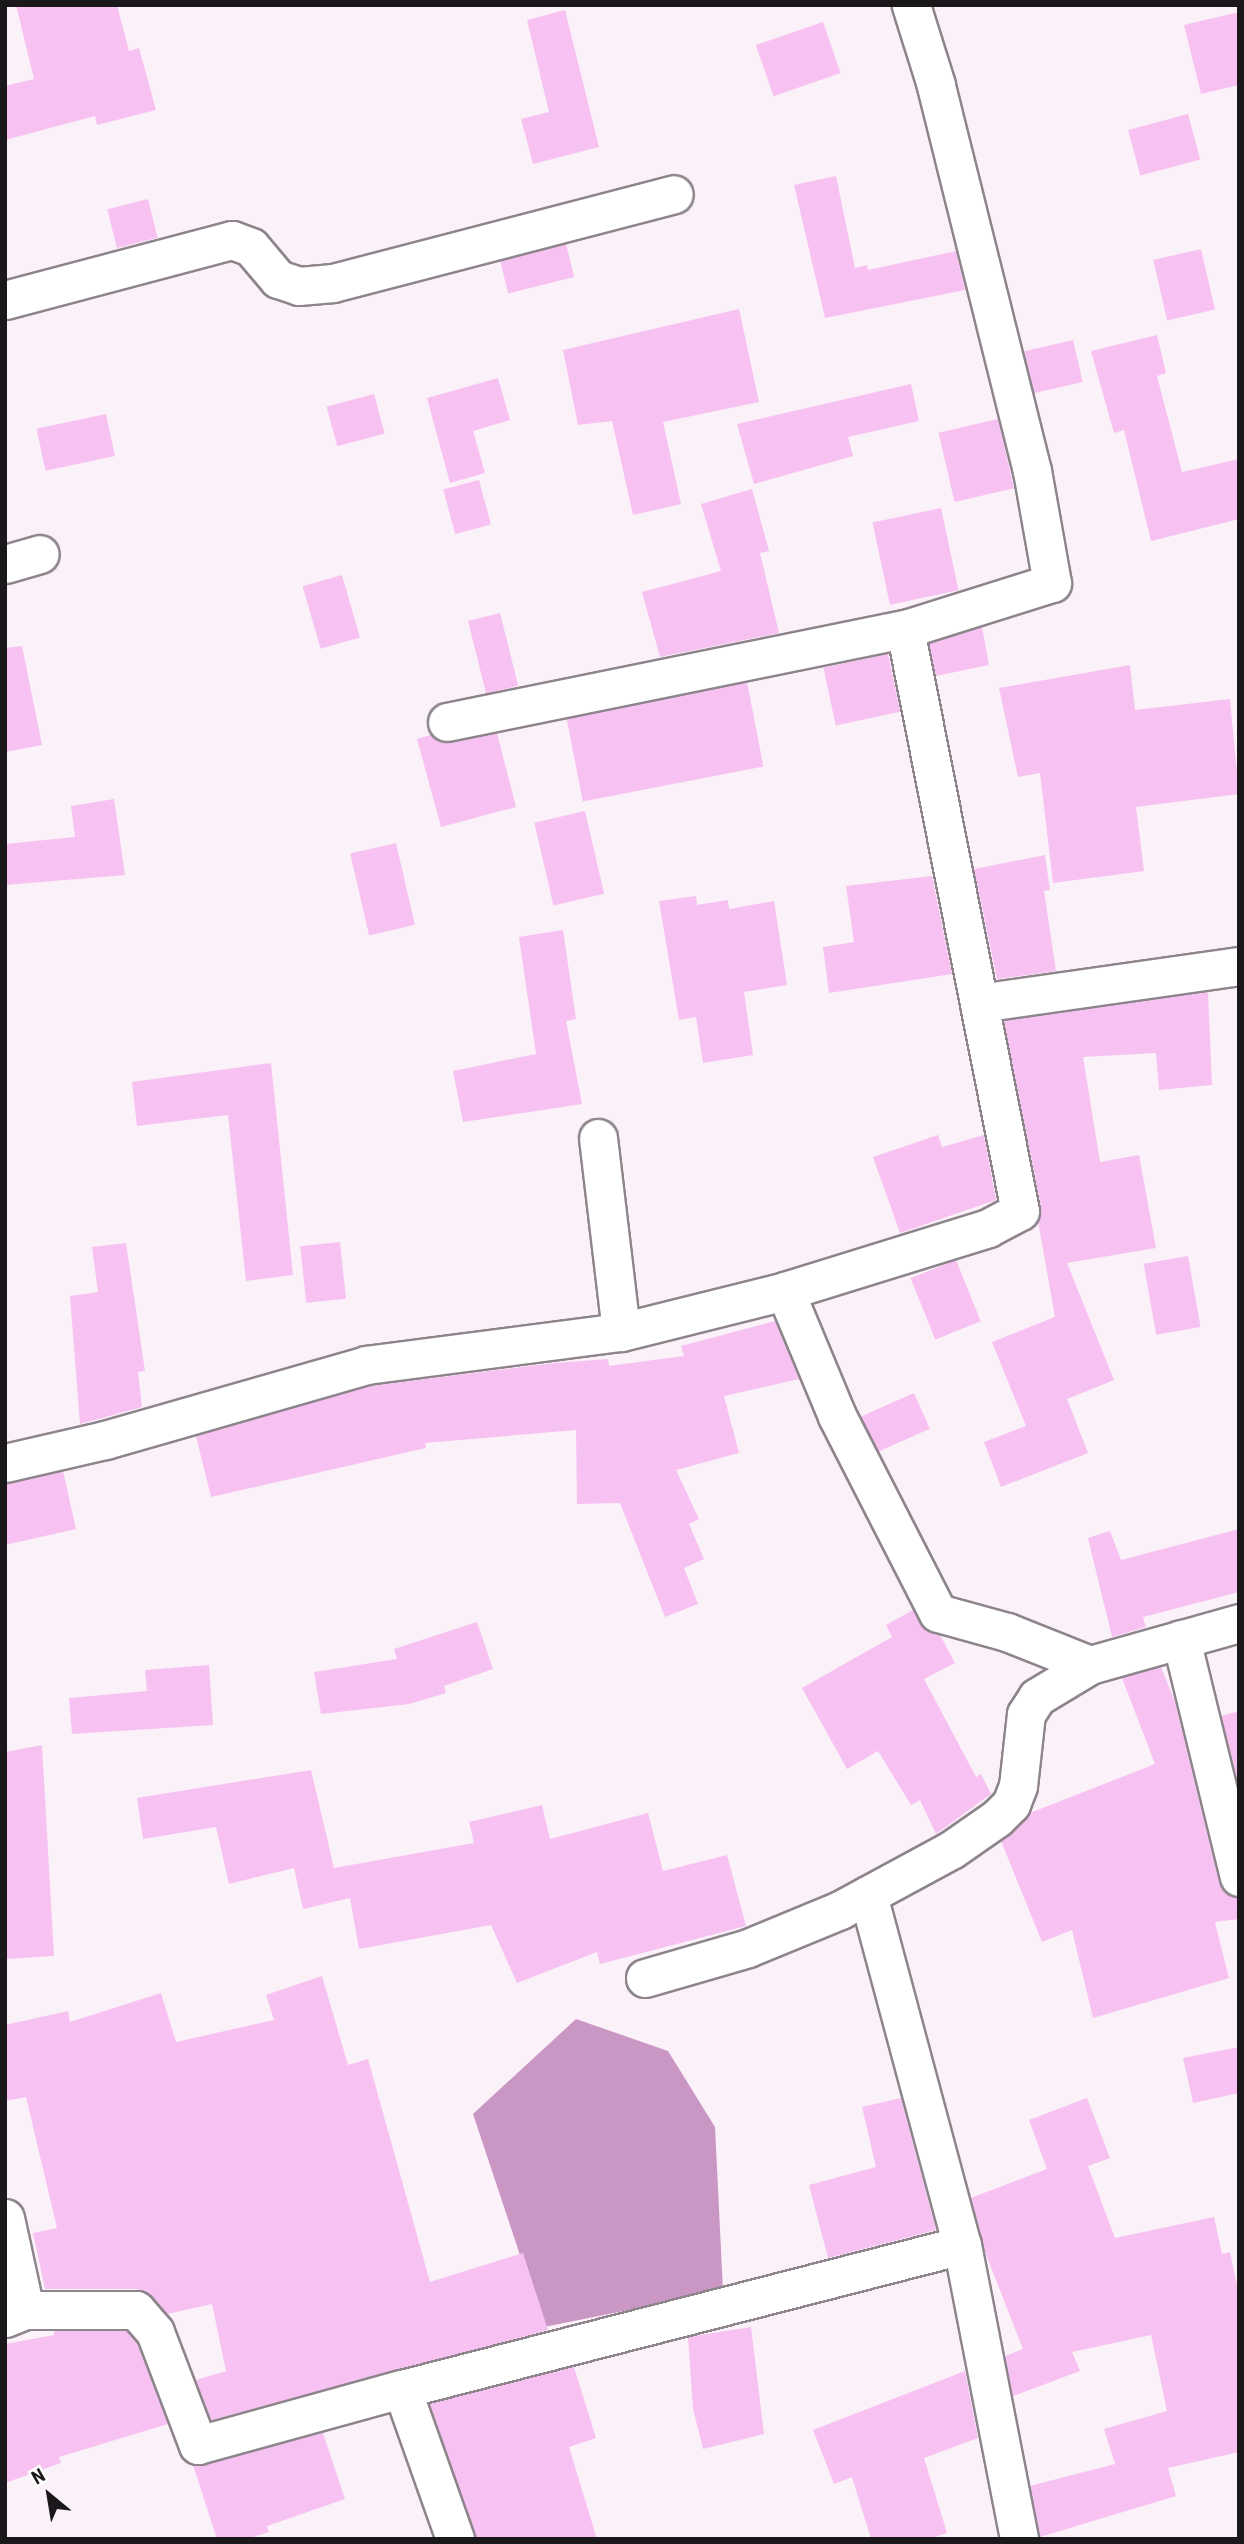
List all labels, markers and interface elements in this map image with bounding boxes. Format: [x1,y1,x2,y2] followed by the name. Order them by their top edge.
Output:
[14,2460,84,2530] north arrow
[27,2464,49,2489] text: N

